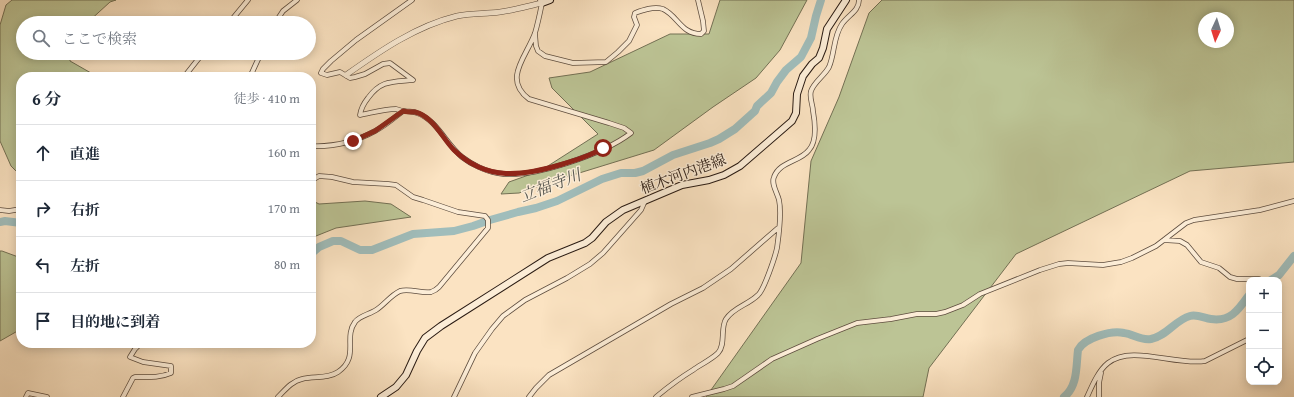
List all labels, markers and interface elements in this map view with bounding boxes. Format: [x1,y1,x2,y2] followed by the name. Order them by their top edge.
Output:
[1198,12,1234,48] north arrow
[16,16,316,60] search box
[30,27,52,49] icon: search
[62,28,137,49] text: ここで検索
[32,86,62,111] text: 6 分
[234,89,300,108] text: 徒歩 · 410 m
[344,132,362,150] route end
[594,139,612,157] route start
[32,142,54,164] icon: ahead
[70,143,100,164] text: 直進
[268,143,300,162] text: 160 m
[637,148,729,199] street label: 植木河内港線
[516,162,586,208] water label: 立福寺川
[32,198,54,220] icon: right
[70,199,100,220] text: 右折
[268,199,300,218] text: 170 m
[32,254,54,276] icon: left
[70,255,100,276] text: 左折
[274,255,300,274] text: 80 m
[1246,277,1282,385] map controls
[1246,277,1282,313] button: +
[32,310,54,332] icon: arrive
[70,311,160,332] text: 目的地に到着
[1246,313,1282,349] button: −
[1246,349,1282,385] button: locate

